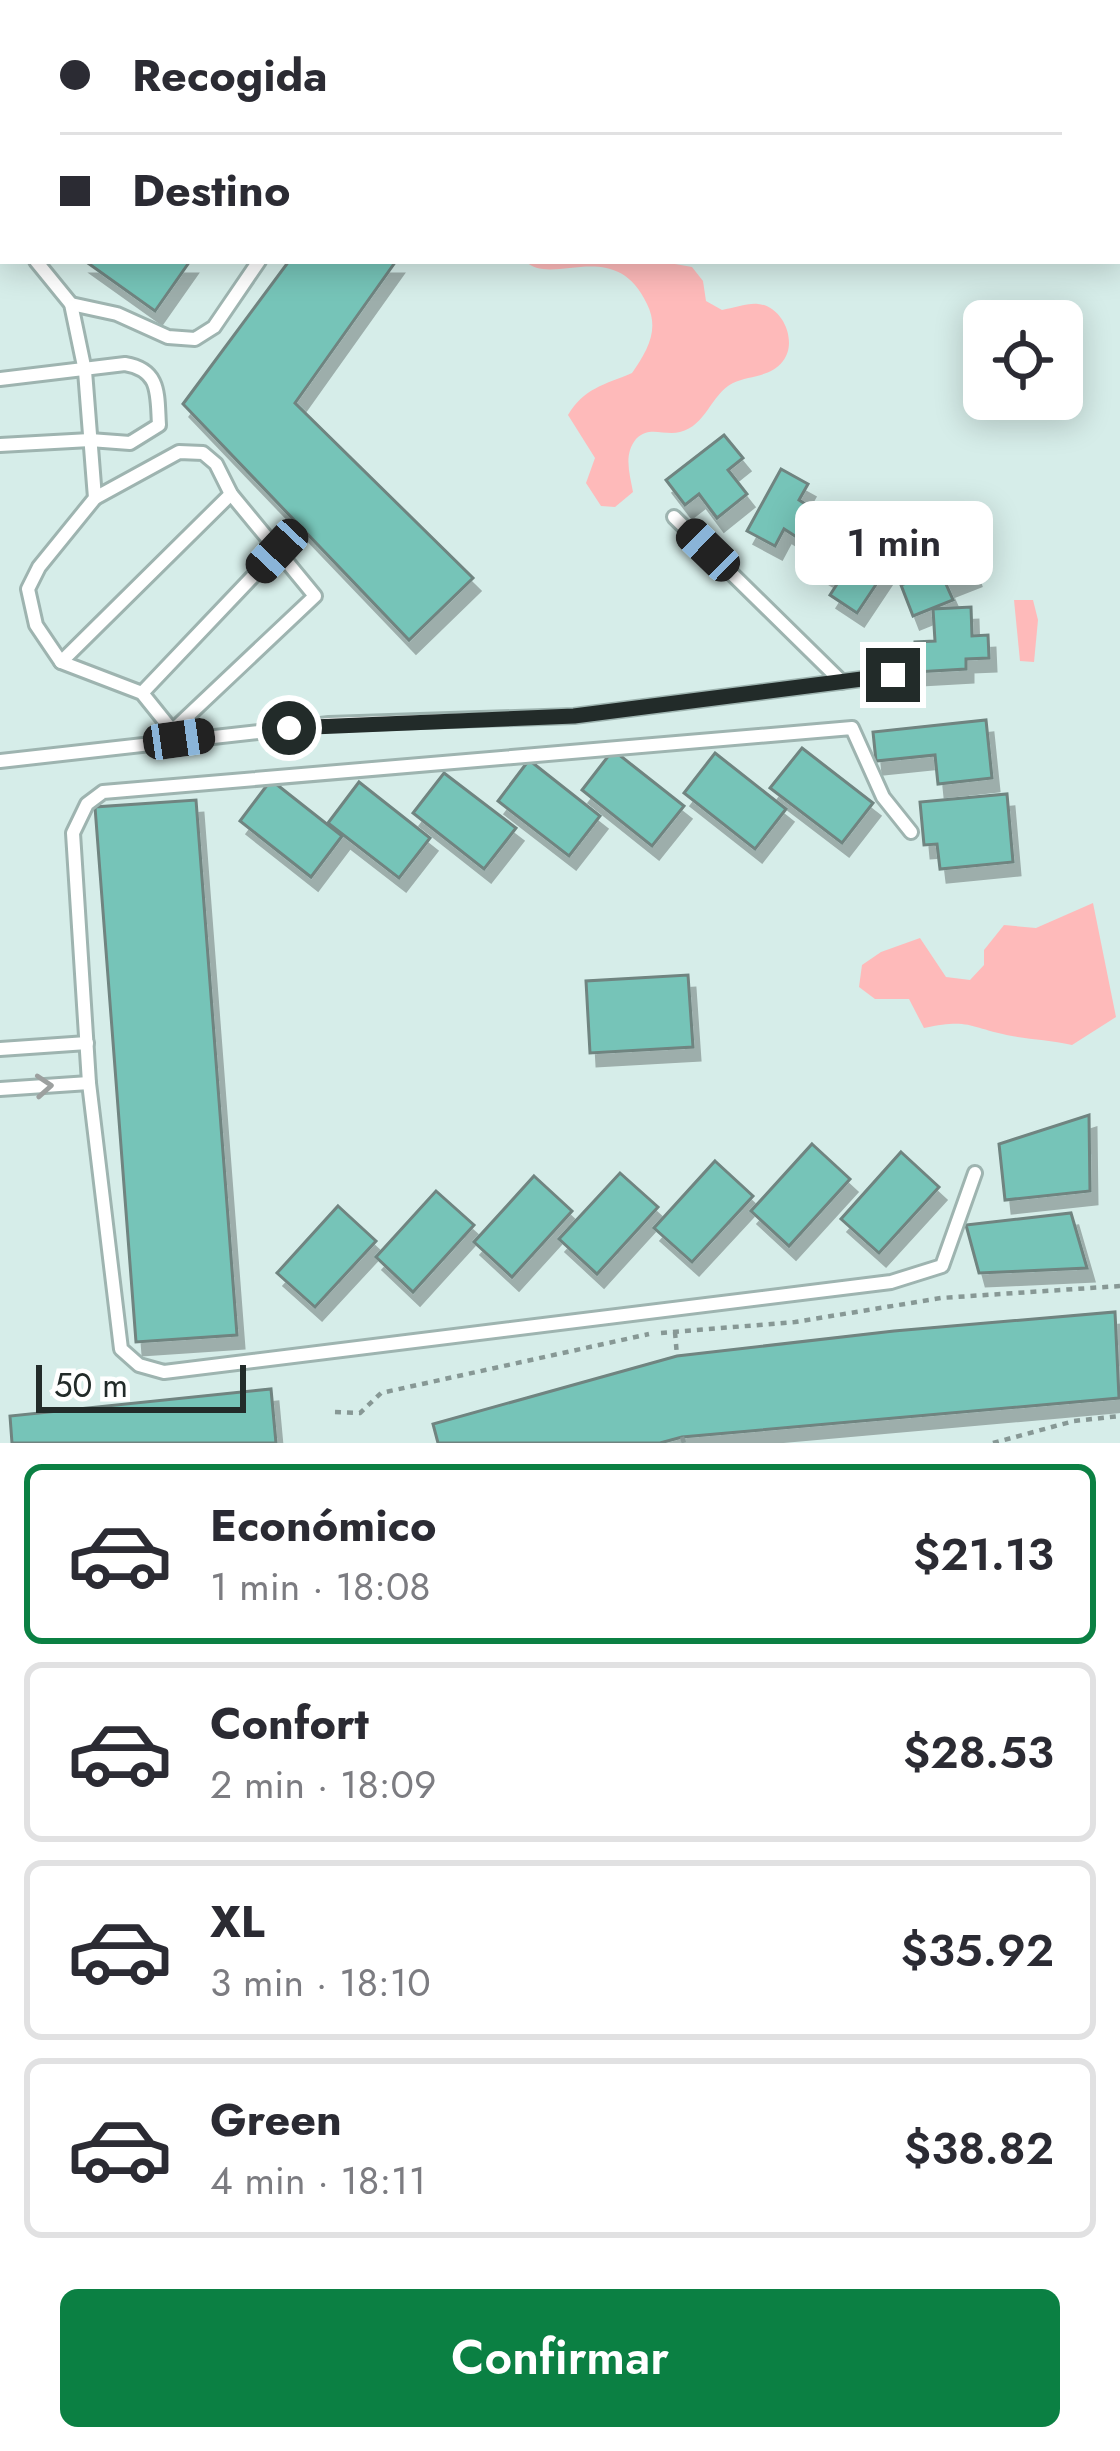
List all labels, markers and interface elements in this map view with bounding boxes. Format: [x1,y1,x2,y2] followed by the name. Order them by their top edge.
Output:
[132,43,328,108] text: Recogida
[132,158,290,223] text: Destino
[963,300,1083,420] map controls
[963,300,1083,420] button: locate
[794,501,992,585] callout: 1 min
[239,512,315,590] car
[670,512,746,588] car
[847,514,941,571] text: 1 min
[866,648,920,702] route end
[262,701,316,755] route start
[141,716,217,762] car
[35,1073,54,1099] one-way arrow
[36,1359,246,1412] scale bar
[54,1362,128,1409] text: 50 m
[210,1493,436,1558] text: Económico
[66,1500,174,1608] icon: car
[913,1522,1054,1587] text: $21.13
[210,1558,431,1615] text: 1 min · 18:08
[210,1691,369,1756] text: Confort
[66,1698,174,1806] icon: car
[903,1720,1054,1785] text: $28.53
[210,1756,436,1813] text: 2 min · 18:09
[210,1889,265,1954] text: XL
[66,1896,174,2004] icon: car
[901,1918,1054,1983] text: $35.92
[210,1954,431,2011] text: 3 min · 18:10
[210,2087,342,2152] text: Green
[66,2094,174,2202] icon: car
[904,2116,1054,2181] text: $38.82
[210,2152,426,2209] text: 4 min · 18:11
[60,2289,1060,2427] button: Confirmar

